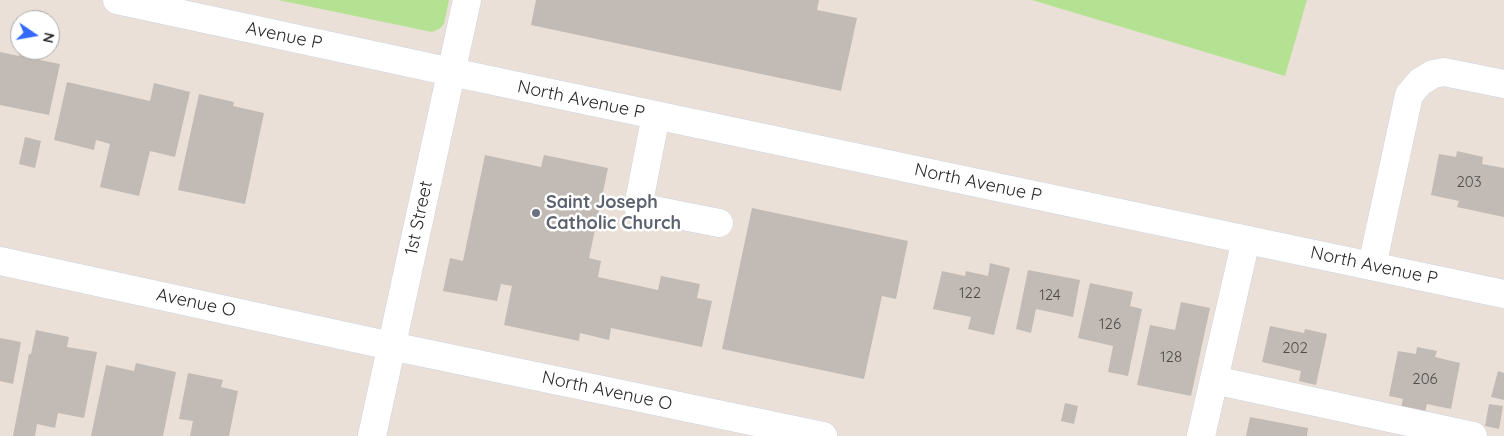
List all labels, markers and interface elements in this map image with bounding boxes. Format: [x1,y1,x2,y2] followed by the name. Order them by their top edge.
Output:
[10,10,60,60] north arrow
[244,17,324,55] street label: Avenue P
[39,31,59,45] text: N
[515,76,647,124] street label: North Avenue P
[912,159,1044,207] street label: North Avenue P
[1456,173,1482,191] house number: 203
[401,179,437,257] street label: 1st Street
[546,192,681,234] place label: Saint Joseph Catholic Church
[530,207,542,219] marker: Saint Joseph Catholic Church
[1308,242,1440,290] street label: North Avenue P
[155,284,237,322] street label: Avenue O
[959,284,981,302] house number: 122
[1039,286,1061,304] house number: 124
[1099,315,1121,333] house number: 126
[1282,339,1308,357] house number: 202
[1160,348,1182,366] house number: 128
[540,367,674,415] street label: North Avenue O
[1412,370,1438,388] house number: 206

